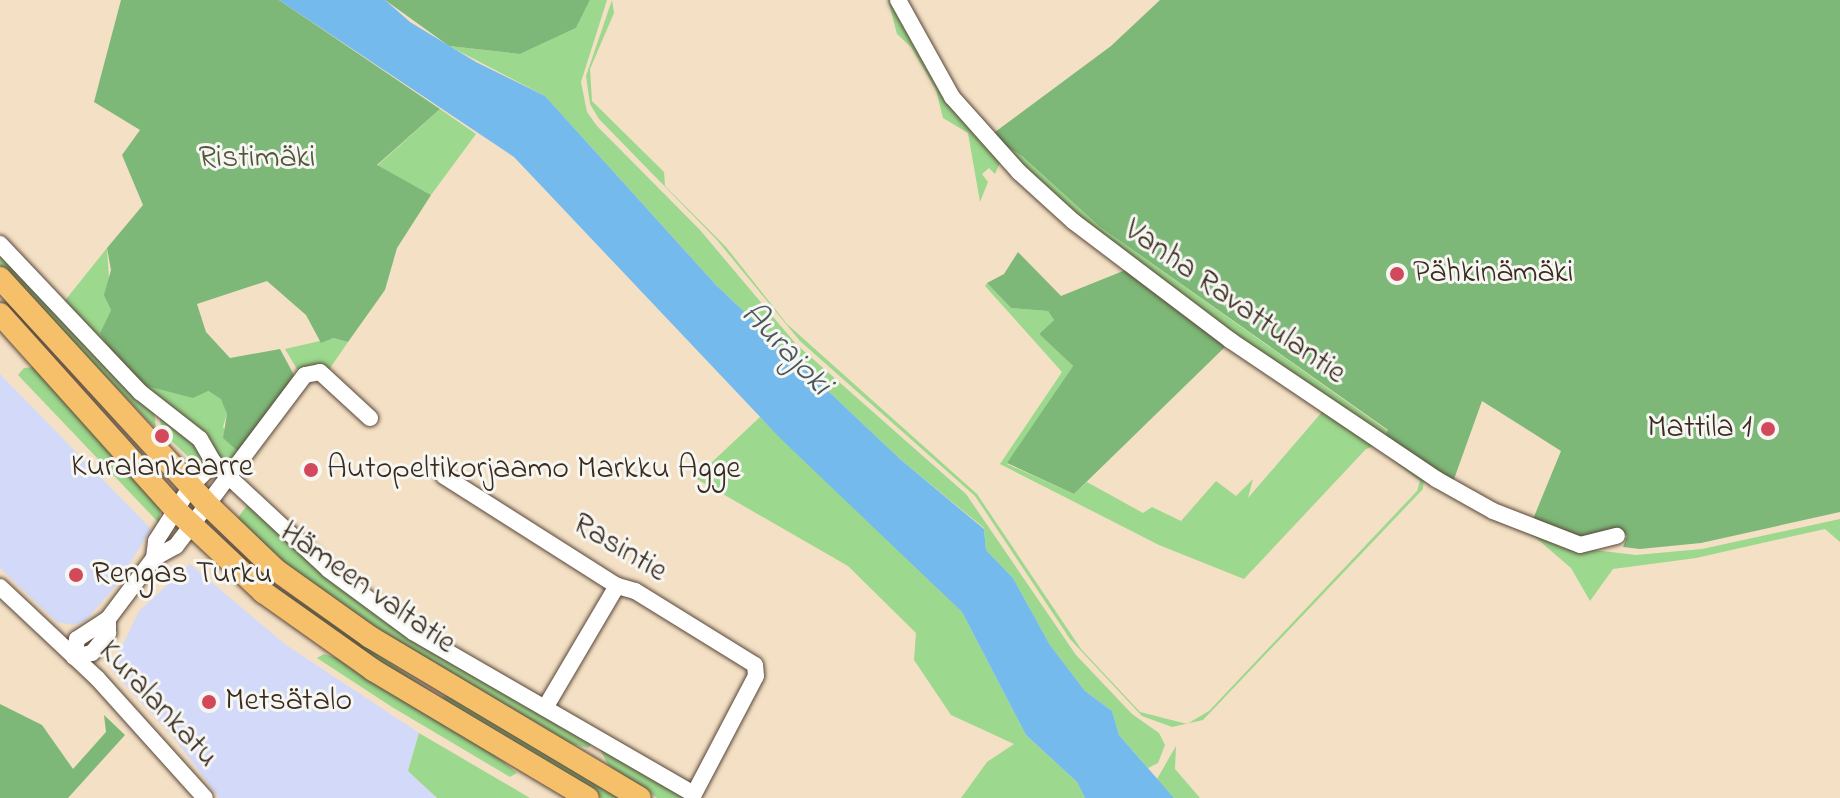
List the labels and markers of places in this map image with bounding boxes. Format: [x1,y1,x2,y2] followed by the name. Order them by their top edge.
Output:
[1413,255,1574,293] place label: Pähkinämäki
[1388,265,1406,283] marker: Pähkinämäki
[1647,410,1752,448] place label: Mattila 1
[1759,420,1777,438] marker: Mattila 1
[153,427,171,445] marker: Kuralankaarre
[71,449,253,487] place label: Kuralankaarre
[327,451,741,489] place label: Autopeltikorjaamo Markku Agge
[302,461,320,479] marker: Autopeltikorjaamo Markku Agge
[92,556,273,594] place label: Rengas Turku
[67,566,85,584] marker: Rengas Turku
[225,683,352,721] place label: Metsätalo
[200,693,218,711] marker: Metsätalo

